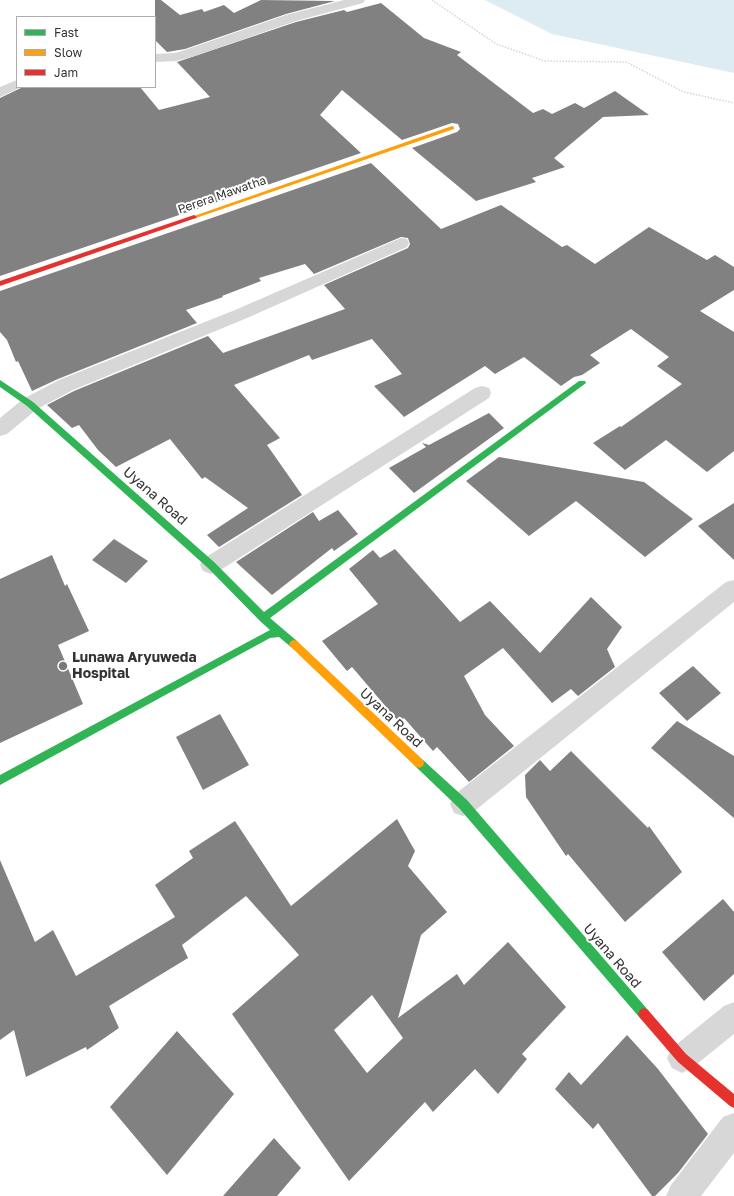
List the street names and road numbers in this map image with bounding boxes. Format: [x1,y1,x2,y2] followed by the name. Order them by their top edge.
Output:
[176,173,268,217] street label: Perera Mawatha
[119,463,191,529] street label: Uyana Road
[356,685,426,751] street label: Uyana Road
[579,920,645,992] street label: Uyana Road

